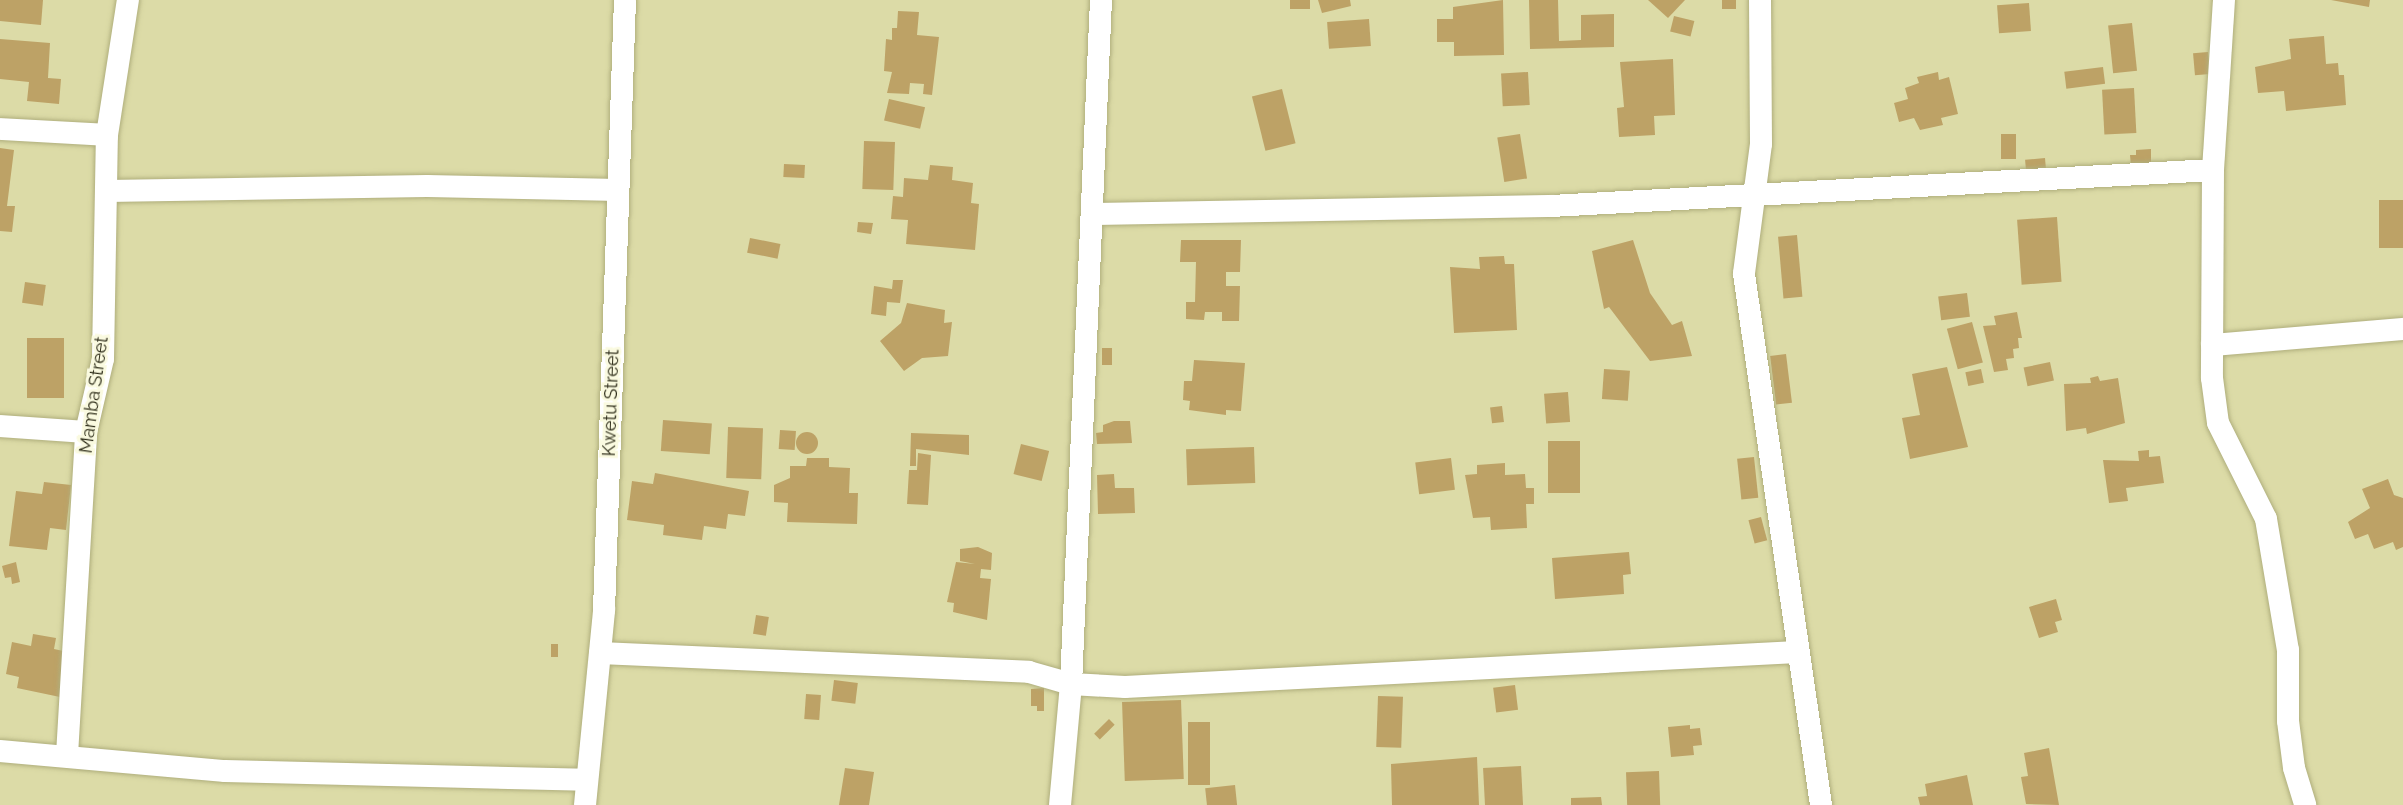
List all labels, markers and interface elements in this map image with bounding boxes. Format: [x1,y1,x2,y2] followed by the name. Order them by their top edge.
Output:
[75,335,113,455] street label: Mamba Street
[598,349,624,457] street label: Kwetu Street

